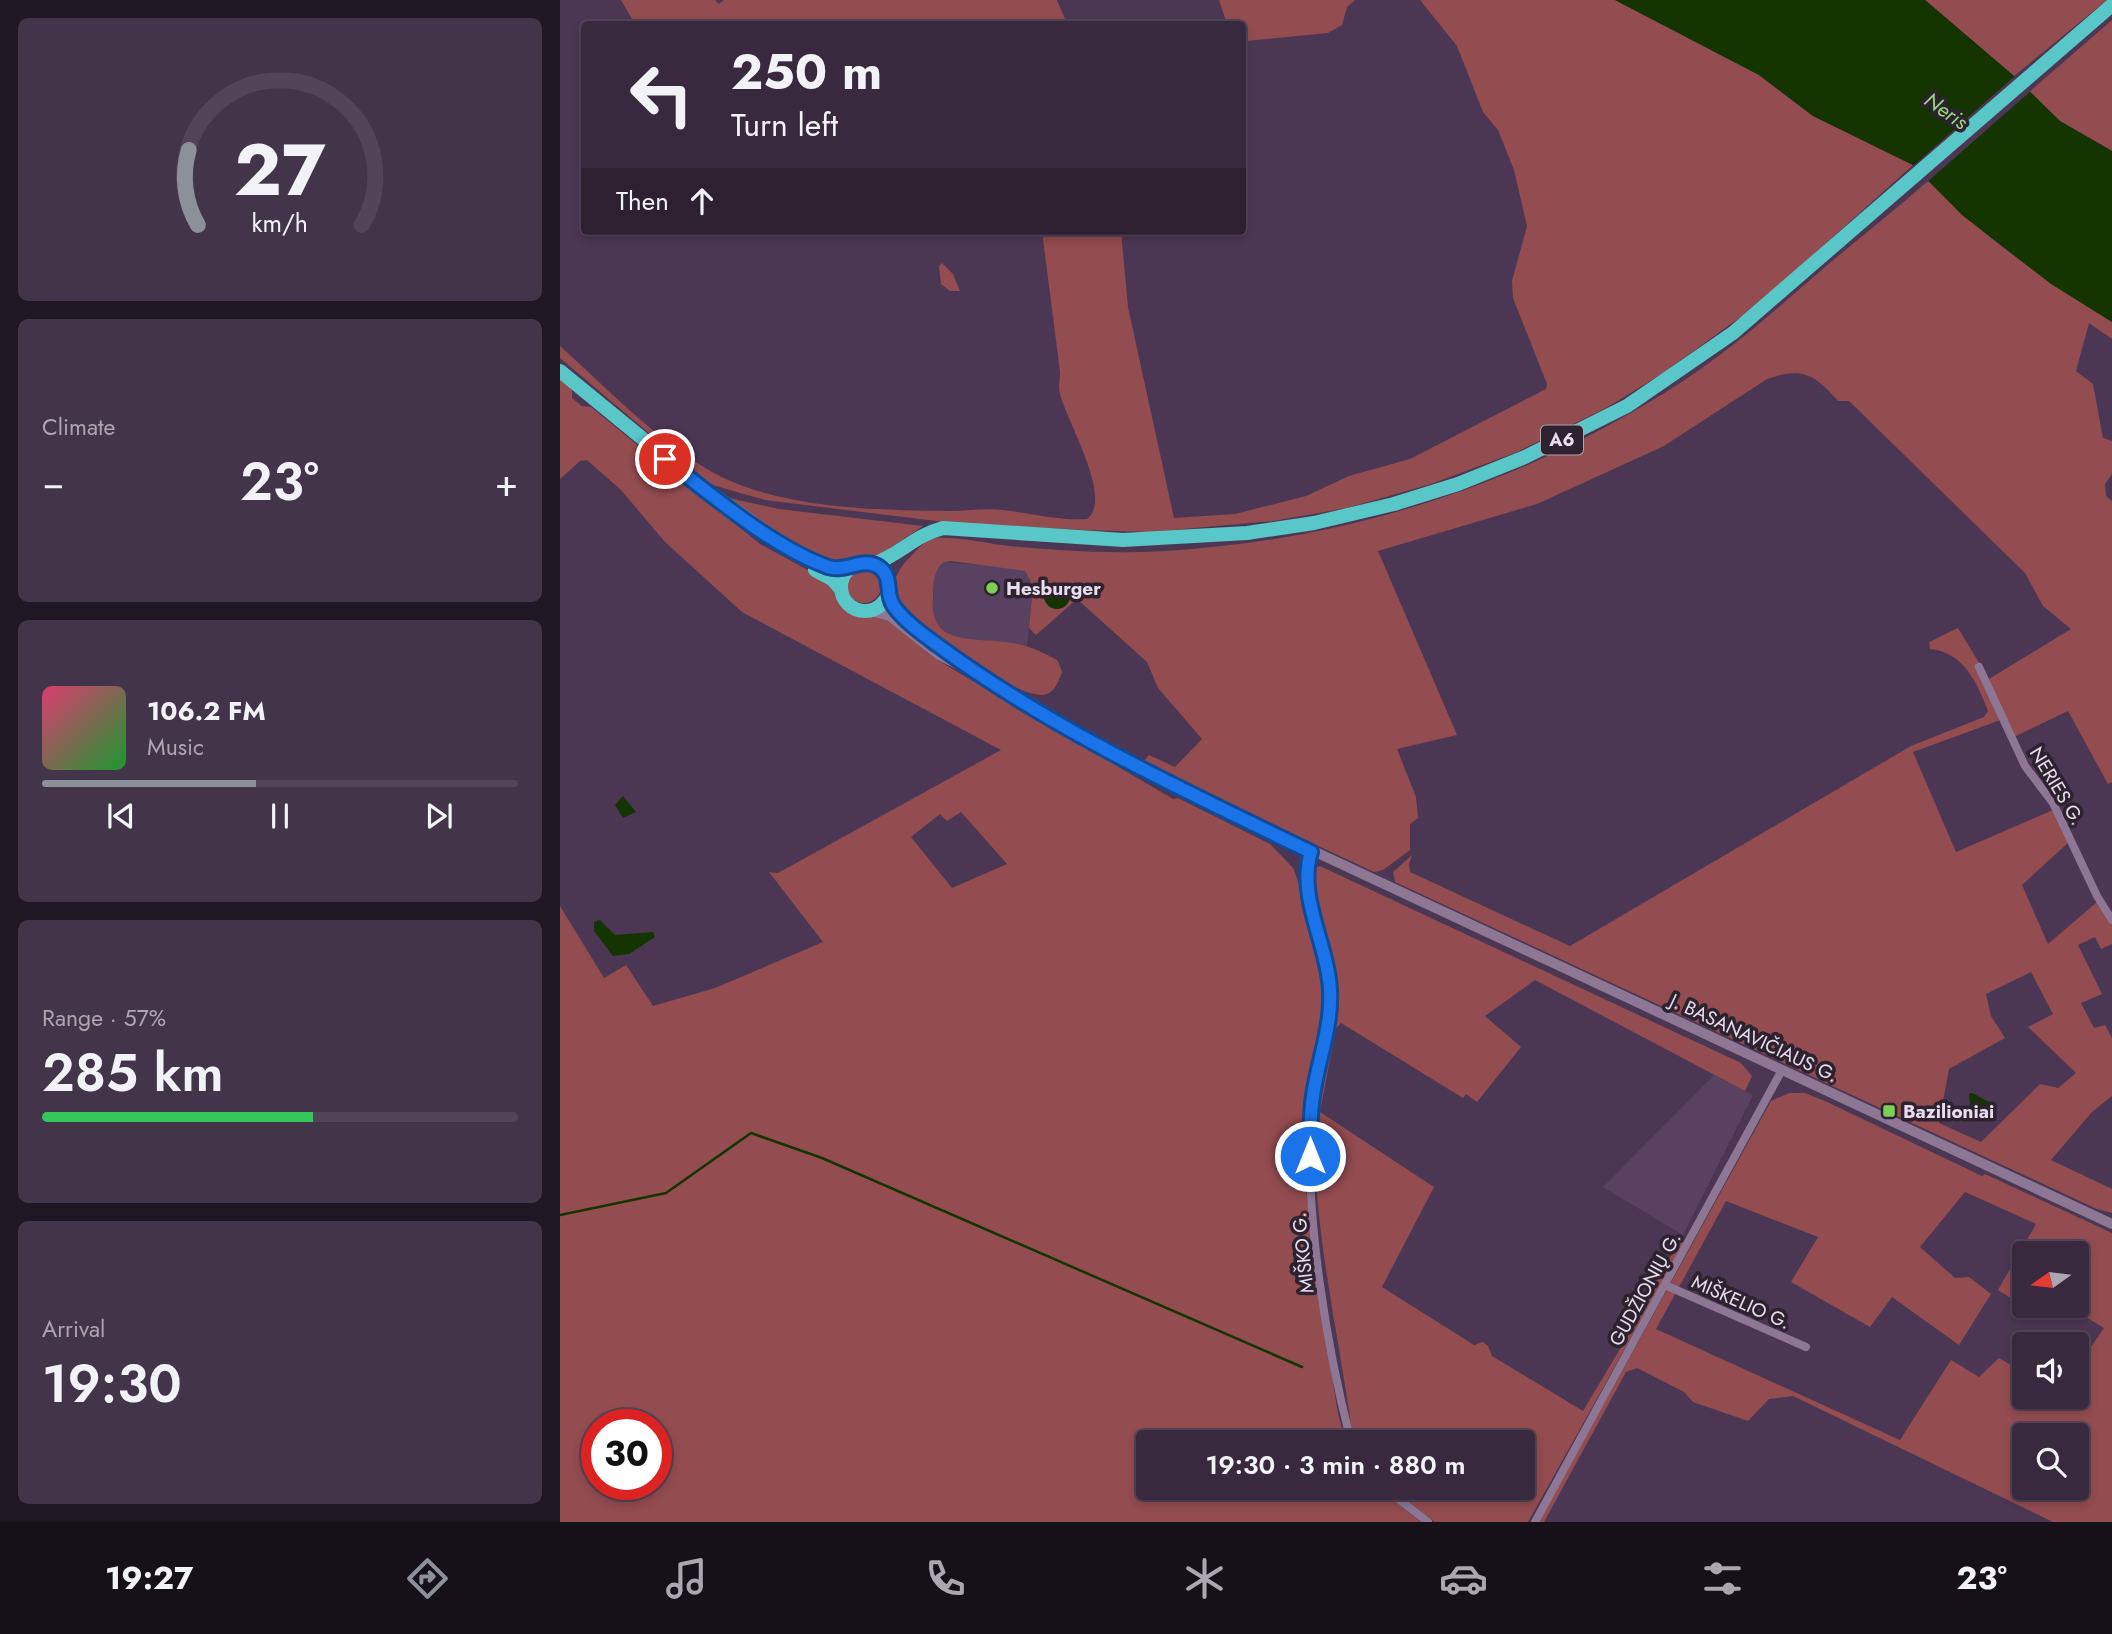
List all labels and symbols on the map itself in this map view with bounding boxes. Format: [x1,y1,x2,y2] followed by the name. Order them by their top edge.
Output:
[1918,85,1974,137] water label: Neris
[1541,426,1583,454] road number: A6
[635,429,695,489] pin
[1006,575,1101,602] place label: Hesburger
[984,580,1000,596] marker: Hesburger
[2023,742,2091,830] street label: NERIES G.
[1663,986,1842,1089] street label: J. BASANAVIČIAUS G.
[1903,1098,1994,1125] place label: Bazilioniai
[1881,1103,1897,1119] marker: Bazilioniai
[1273,1119,1347,1193] position arrow
[1285,1211,1321,1295] street label: MIŠKO G.
[1603,1227,1687,1351] street label: GUDŽIONIŲ G.
[2012,1241,2090,1318] north arrow
[1687,1268,1795,1336] street label: MIŠKELIO G.
[581,1409,672,1500] speed limit sign: 30

